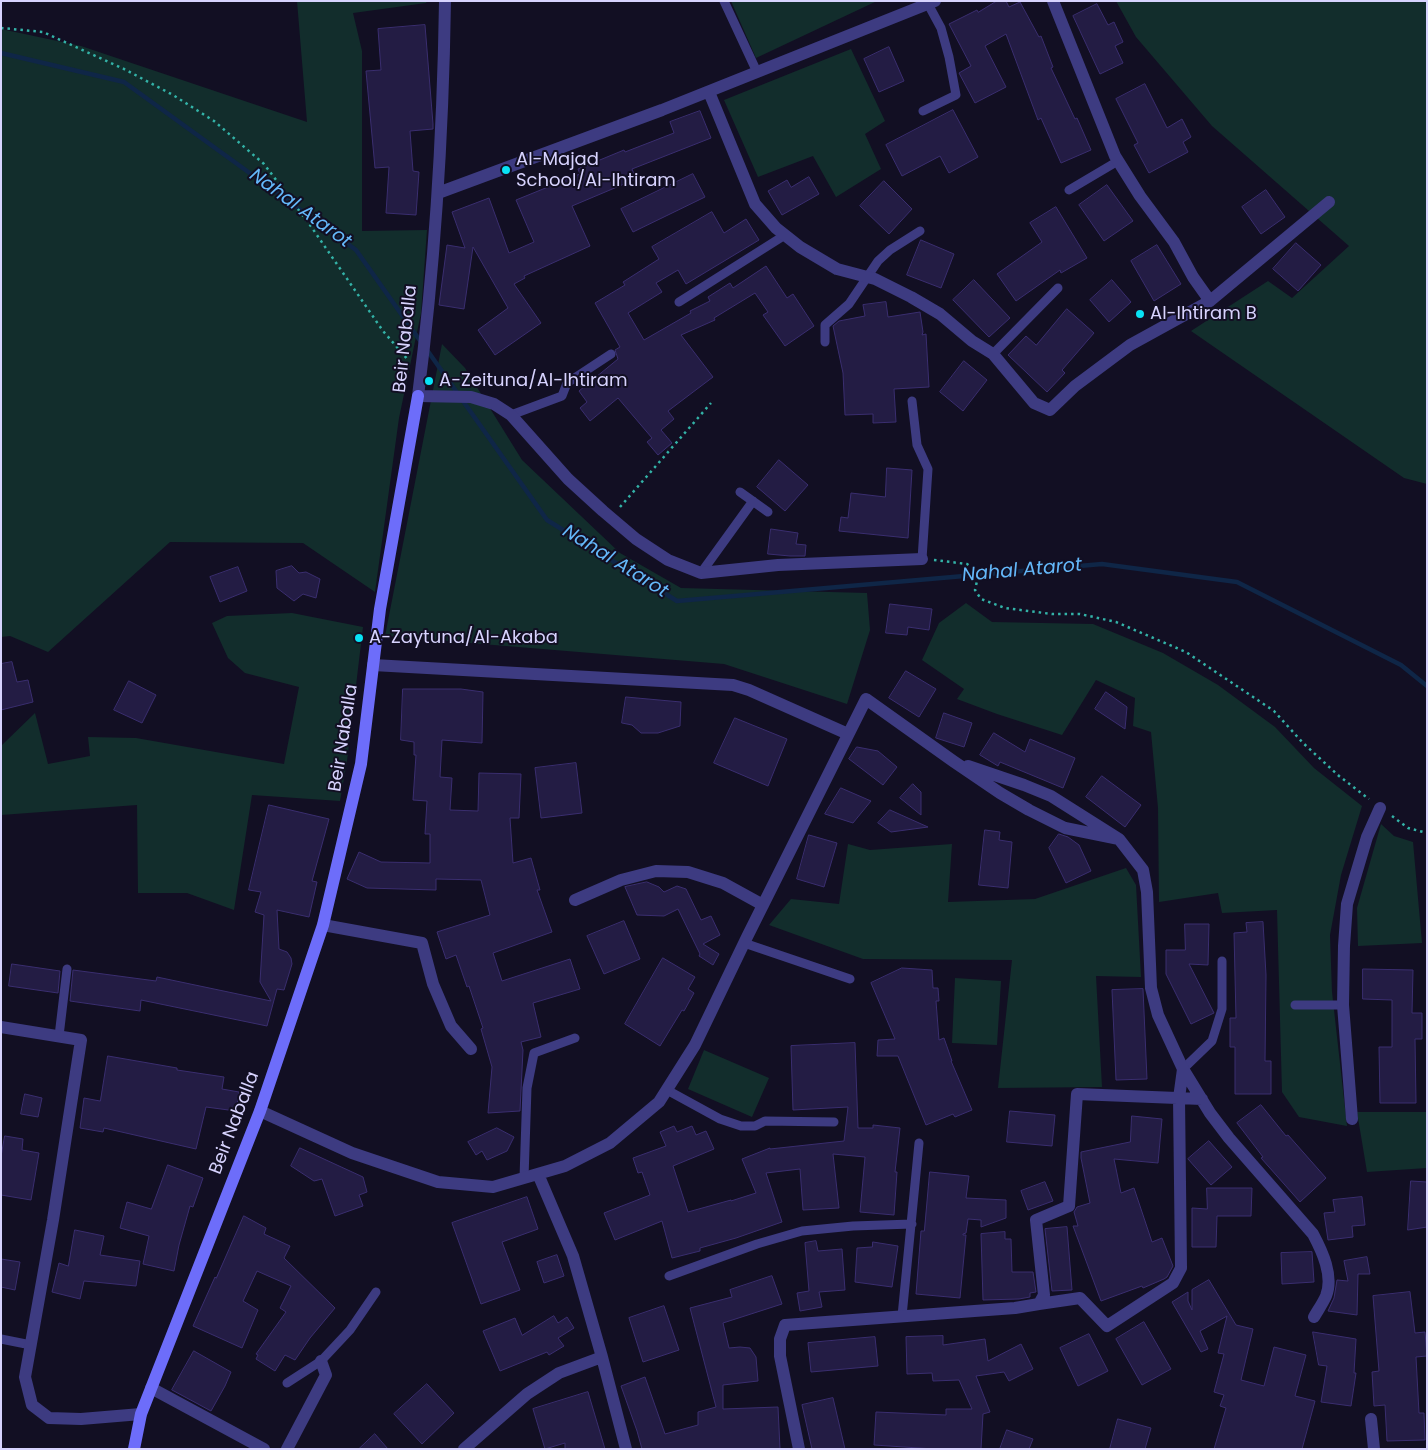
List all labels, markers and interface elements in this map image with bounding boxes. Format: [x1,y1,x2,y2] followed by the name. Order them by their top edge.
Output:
[516,149,676,192] place label: Al-Majad School/Al-Ihtiram
[245,164,355,254] water label: Nahal Atarot
[500,164,512,176] marker: Al-Majad School/Al-Ihtiram
[390,284,422,394] street label: Beir Naballa
[1150,303,1257,325] place label: Al-Ihtiram B
[1134,308,1146,320] marker: Al-Ihtiram B
[439,370,628,392] place label: A-Zeituna/Al-Ihtiram
[423,375,435,387] marker: A-Zeituna/Al-Ihtiram
[558,520,672,604] water label: Nahal Atarot
[961,554,1083,588] water label: Nahal Atarot
[369,627,558,649] place label: A-Zaytuna/Al-Akaba
[353,632,365,644] marker: A-Zaytuna/Al-Akaba
[325,683,363,793] street label: Beir Naballa
[206,1069,264,1177] street label: Beir Naballa

